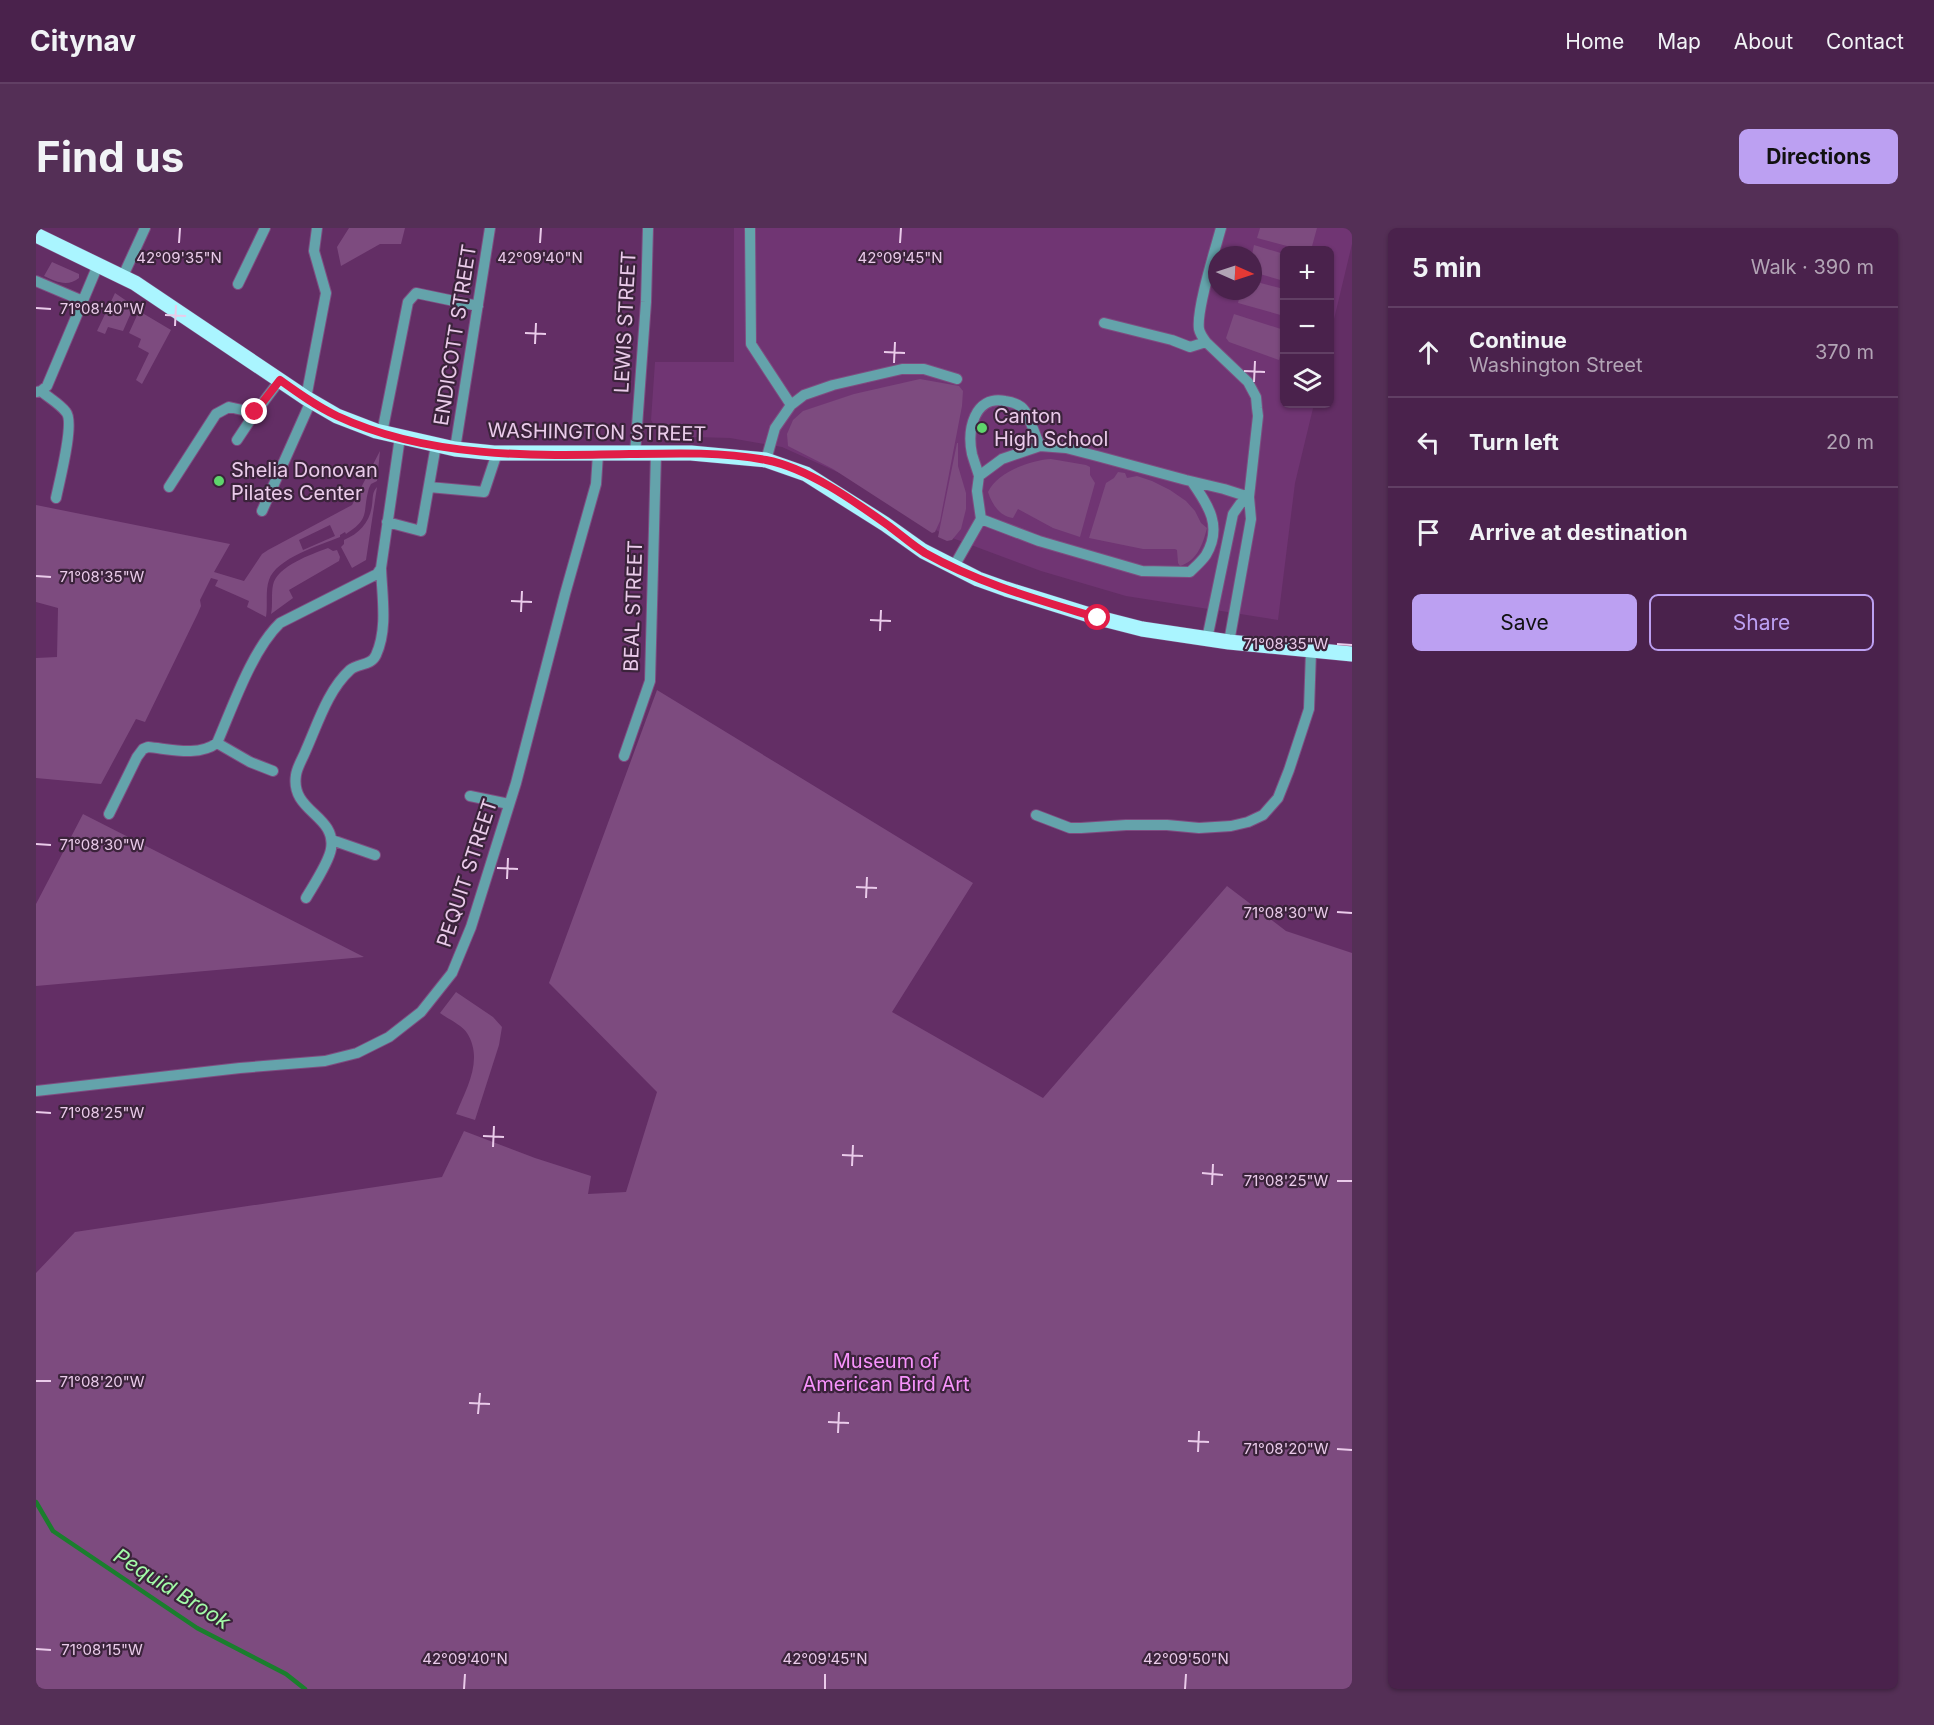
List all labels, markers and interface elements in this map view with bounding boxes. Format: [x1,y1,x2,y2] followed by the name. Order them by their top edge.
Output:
[30,24,136,58] text: Citynav
[1565,29,1624,54] text: Home
[1657,29,1701,54] text: Map
[1734,29,1793,54] text: About
[1826,29,1904,54] text: Contact
[1739,129,1898,184] button: Directions
[36,131,184,182] text: Find us
[429,243,481,427] street label: ENDICOTT STREET
[1208,246,1262,300] north arrow
[1280,246,1334,408] map controls
[1280,246,1334,300] button: +
[136,248,222,267] text: 42°09'35"N
[497,248,583,267] text: 42°09'40"N
[857,248,943,267] text: 42°09'45"N
[609,250,641,394] street label: LEWIS STREET
[1412,252,1482,283] text: 5 min
[1751,255,1874,279] text: Walk · 390 m
[60,299,145,318] text: 71°08'40"W
[1280,300,1334,354] button: −
[1469,327,1567,353] text: Continue
[1412,336,1445,369] icon: ahead
[1815,340,1874,364] text: 370 m
[1469,353,1642,377] text: Washington Street
[1280,354,1334,408] button: layers
[241,398,267,424] route end
[994,404,1108,451] place label: Canton High School
[487,418,707,446] street label: WASHINGTON STREET
[975,421,989,435] marker: Canton High School
[1412,426,1445,459] icon: left
[1469,429,1559,455] text: Turn left
[1826,430,1874,454] text: 20 m
[231,458,378,505] place label: Shelia Donovan Pilates Center
[212,474,226,488] marker: Shelia Donovan Pilates Center
[1412,516,1445,549] icon: arrive
[1469,519,1688,545] text: Arrive at destination
[619,540,647,672] street label: BEAL STREET
[60,567,145,586] text: 71°08'35"W
[1412,594,1637,651] button: Save
[1649,594,1874,651] button: Share
[1084,604,1110,630] route start
[1244,634,1329,653] text: 71°08'35"W
[432,796,502,950] street label: PEQUIT STREET
[59,835,145,854] text: 71°08'30"W
[1243,903,1329,922] text: 71°08'30"W
[60,1103,145,1122] text: 71°08'25"W
[1244,1171,1329,1190] text: 71°08'25"W
[802,1349,970,1396] park label: Museum of American Bird Art
[59,1372,145,1391] text: 71°08'20"W
[1243,1439,1329,1458] text: 71°08'20"W
[109,1543,236,1635] water label: Pequid Brook
[61,1640,143,1659] text: 71°08'15"W
[422,1649,508,1668] text: 42°09'40"N
[782,1649,868,1668] text: 42°09'45"N
[1143,1649,1229,1668] text: 42°09'50"N

